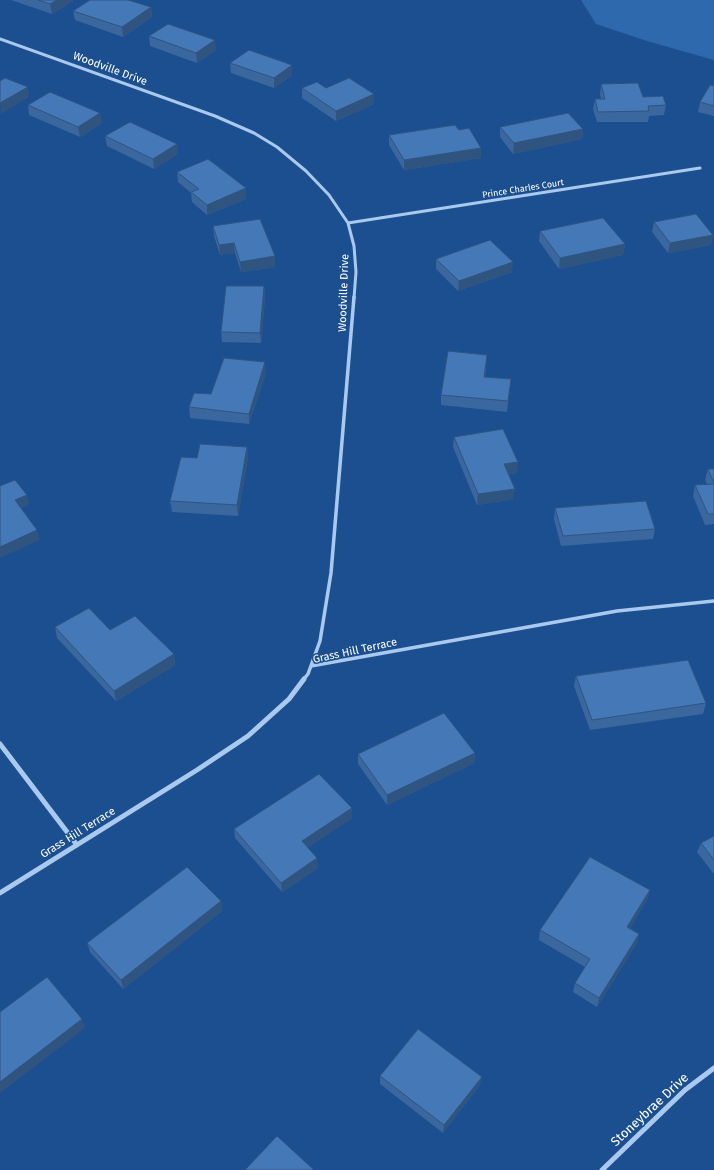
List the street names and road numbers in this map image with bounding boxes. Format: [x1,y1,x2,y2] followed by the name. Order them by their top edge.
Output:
[71,49,149,89] street label: Woodville Drive
[481,177,565,201] street label: Prince Charles Court
[336,254,352,332] street label: Woodville Drive
[312,636,398,666] street label: Grass Hill Terrace
[38,805,118,861] street label: Grass Hill Terrace
[608,1070,692,1150] street label: Stoneybrae Drive

